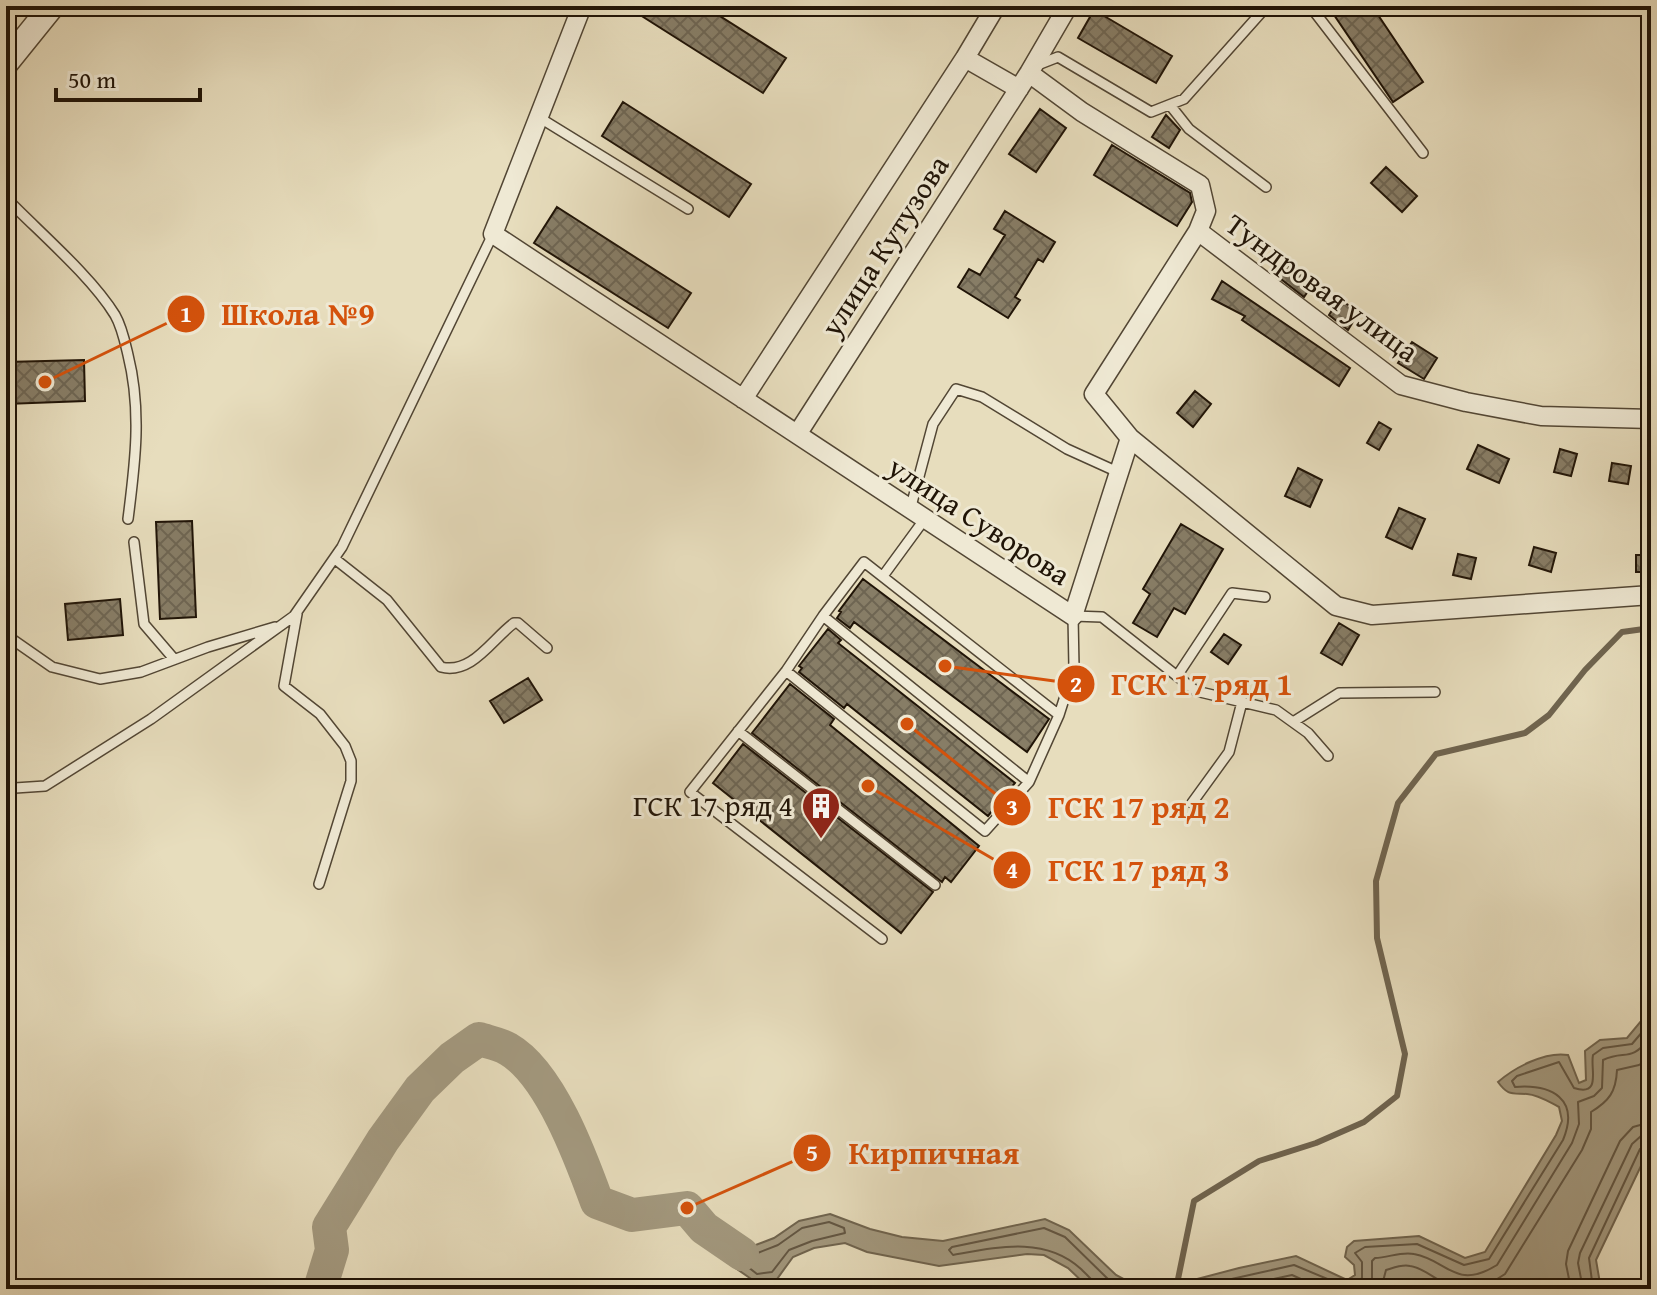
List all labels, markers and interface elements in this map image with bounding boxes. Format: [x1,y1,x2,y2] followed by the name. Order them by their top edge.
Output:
[56,52,200,102] scale bar
[68,62,116,97] text: 50 m
[808,146,960,346] street label: улица Кутузова
[1217,202,1429,373] street label: Тундровая улица
[166,286,391,342] callout: Школа №9
[221,290,375,337] text: Школа №9
[180,296,192,331] text: 1
[879,444,1080,596] street label: улица Суворова
[1056,656,1309,712] callout: ГСК 17 ряд 1
[1111,660,1293,707] text: ГСК 17 ряд 1
[1070,666,1082,701] text: 2
[992,779,1246,835] callout: ГСК 17 ряд 2
[633,783,793,827] place label: ГСК 17 ряд 4
[1048,783,1230,830] text: ГСК 17 ряд 2
[800,785,842,840] building icon: ГСК 17 ряд 4
[1006,789,1018,824] text: 3
[992,842,1246,898] callout: ГСК 17 ряд 3
[1048,846,1230,893] text: ГСК 17 ряд 3
[1006,852,1018,887] text: 4
[792,1125,1035,1181] callout: Кирпичная
[849,1129,1019,1176] text: Кирпичная
[806,1135,818,1170] text: 5

